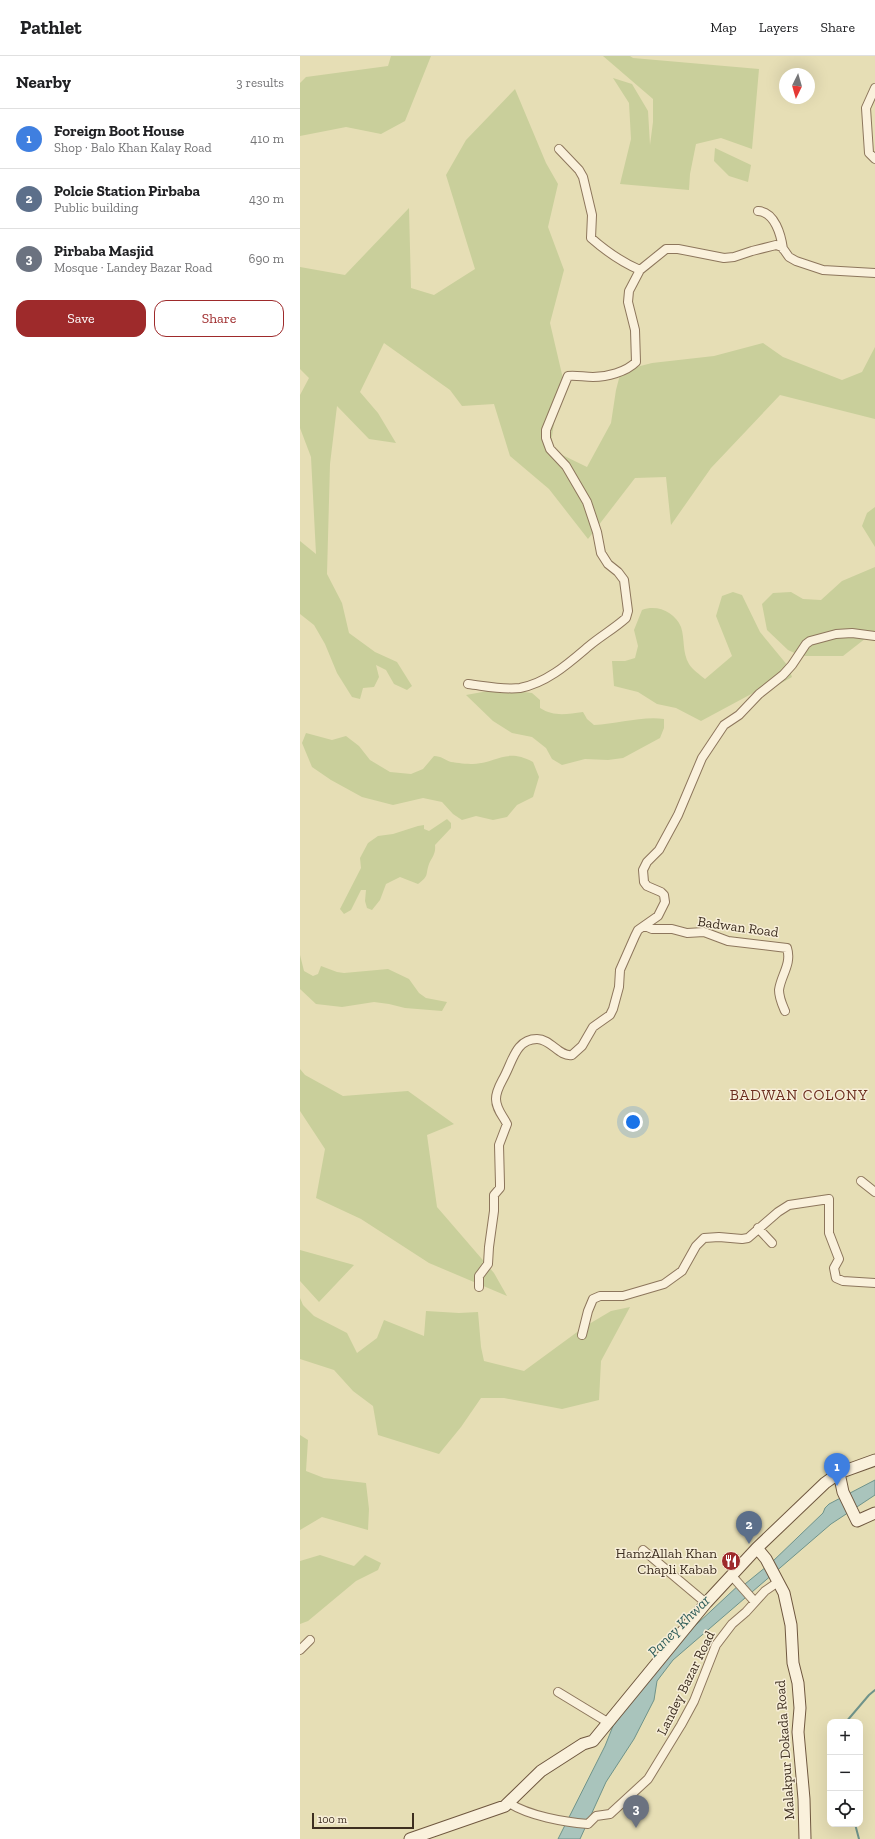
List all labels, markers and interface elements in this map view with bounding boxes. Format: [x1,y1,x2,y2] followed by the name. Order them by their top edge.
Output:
[20,16,82,39] text: Pathlet
[710,19,737,36] text: Map
[759,19,798,36] text: Layers
[820,19,855,36] text: Share
[779,68,815,104] north arrow
[16,72,71,92] text: Nearby
[236,75,284,90] text: 3 results
[54,122,184,140] text: Foreign Boot House
[26,131,32,146] text: 1
[250,131,284,146] text: 410 m
[54,140,212,155] text: Shop · Balo Khan Kalay Road
[54,182,200,200] text: Polcie Station Pirbaba
[26,191,32,206] text: 2
[249,191,284,206] text: 430 m
[54,200,138,215] text: Public building
[54,242,153,260] text: Pirbaba Masjid
[26,251,32,266] text: 3
[249,251,284,266] text: 690 m
[54,260,212,275] text: Mosque · Landey Bazar Road
[16,300,146,337] button: Save
[154,300,284,337] button: Share
[696,913,780,941] street label: Badwan Road
[730,1086,868,1104] district label: BADWAN COLONY
[623,1112,643,1132] your location
[824,1453,850,1486] pin: 1
[736,1511,762,1544] pin: 2
[615,1545,717,1578] place label: HamzAllah Khan Chapli Kabab
[720,1550,742,1572] restaurant icon: HamzAllah Khan Chapli Kabab
[644,1591,714,1661] water label: Paney Khwar
[653,1628,719,1738] street label: Landey Bazar Road
[772,1679,798,1820] street label: Malakpur Dokada Road
[827,1719,863,1827] map controls
[827,1719,863,1755] button: +
[827,1755,863,1791] button: −
[827,1791,863,1827] button: locate
[623,1795,649,1828] pin: 3
[312,1811,414,1830] scale bar
[318,1813,347,1826] text: 100 m

